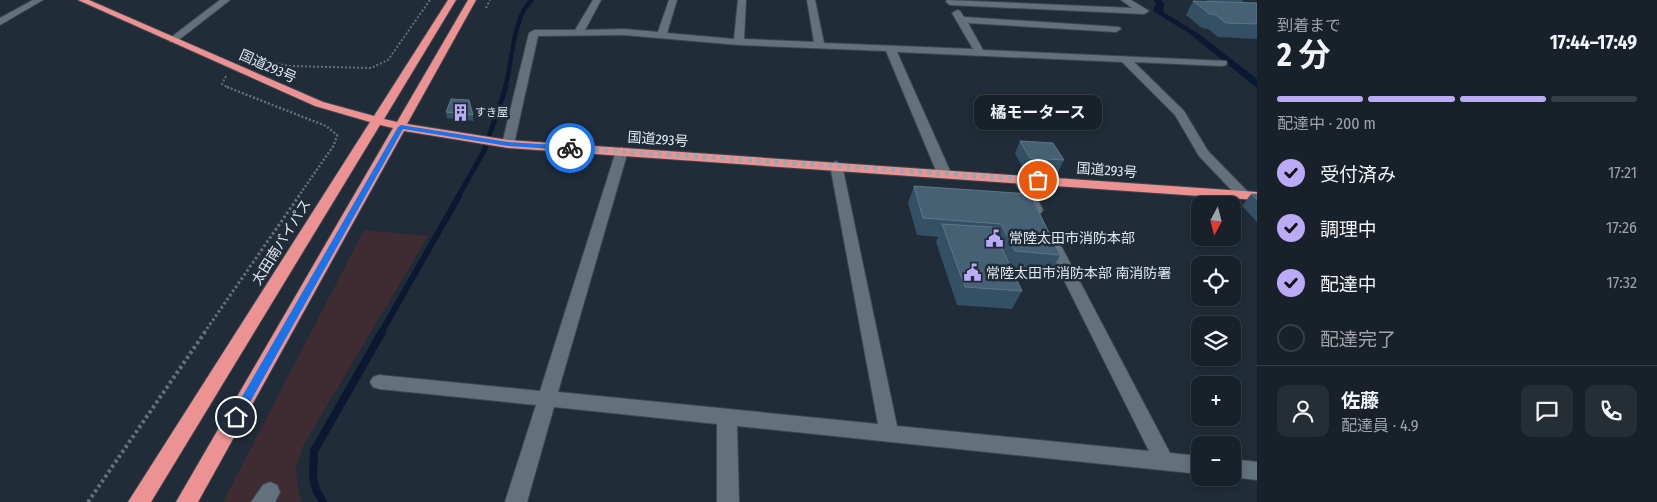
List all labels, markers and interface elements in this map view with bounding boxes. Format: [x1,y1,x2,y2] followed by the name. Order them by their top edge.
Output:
[1277,16,1341,35] text: 到着まで
[1550,31,1637,54] text: 17:44–17:49
[1277,36,1330,74] text: 2 分
[237,46,299,87] street label: 国道293号
[974,95,1102,130] callout: 橘モータース
[451,102,471,122] building icon: すき屋
[990,103,1086,122] text: 橘モータース
[475,106,508,119] place label: すき屋
[1277,114,1376,133] text: 配達中 · 200 m
[545,123,595,173] courier
[627,129,689,150] street label: 国道293号
[556,134,584,162] icon: bike
[1017,159,1059,201] pin
[1277,159,1305,187] icon: check
[1076,160,1138,181] street label: 国道293号
[1320,163,1396,186] text: 受付済み
[1608,163,1637,182] text: 17:21
[1024,166,1052,194] icon: bag
[248,196,315,288] street label: 太田南バイパス
[1191,196,1241,246] north arrow
[1191,196,1241,486] map controls
[1277,214,1305,242] icon: check
[1320,218,1377,241] text: 調理中
[1606,218,1637,237] text: 17:26
[985,228,1005,248] public building icon: 常陸太田市消防本部
[1009,230,1135,247] place label: 常陸太田市消防本部
[1191,256,1241,306] button: locate
[962,263,982,283] public building icon: 常陸太田市消防本部 南消防署
[986,265,1171,282] place label: 常陸太田市消防本部 南消防署
[1277,269,1305,297] icon: check
[1320,273,1377,296] text: 配達中
[1607,273,1637,292] text: 17:32
[1191,316,1241,366] button: layers
[1320,328,1396,351] text: 配達完了
[1191,376,1241,426] button: +
[1277,385,1329,437] button: person
[1521,385,1573,437] button: chat
[1585,385,1637,437] button: phone
[1341,389,1379,412] text: 佐藤
[215,396,257,438] pin
[222,403,250,431] icon: home
[1341,416,1418,435] text: 配達員 · 4.9
[1191,436,1241,486] button: −

